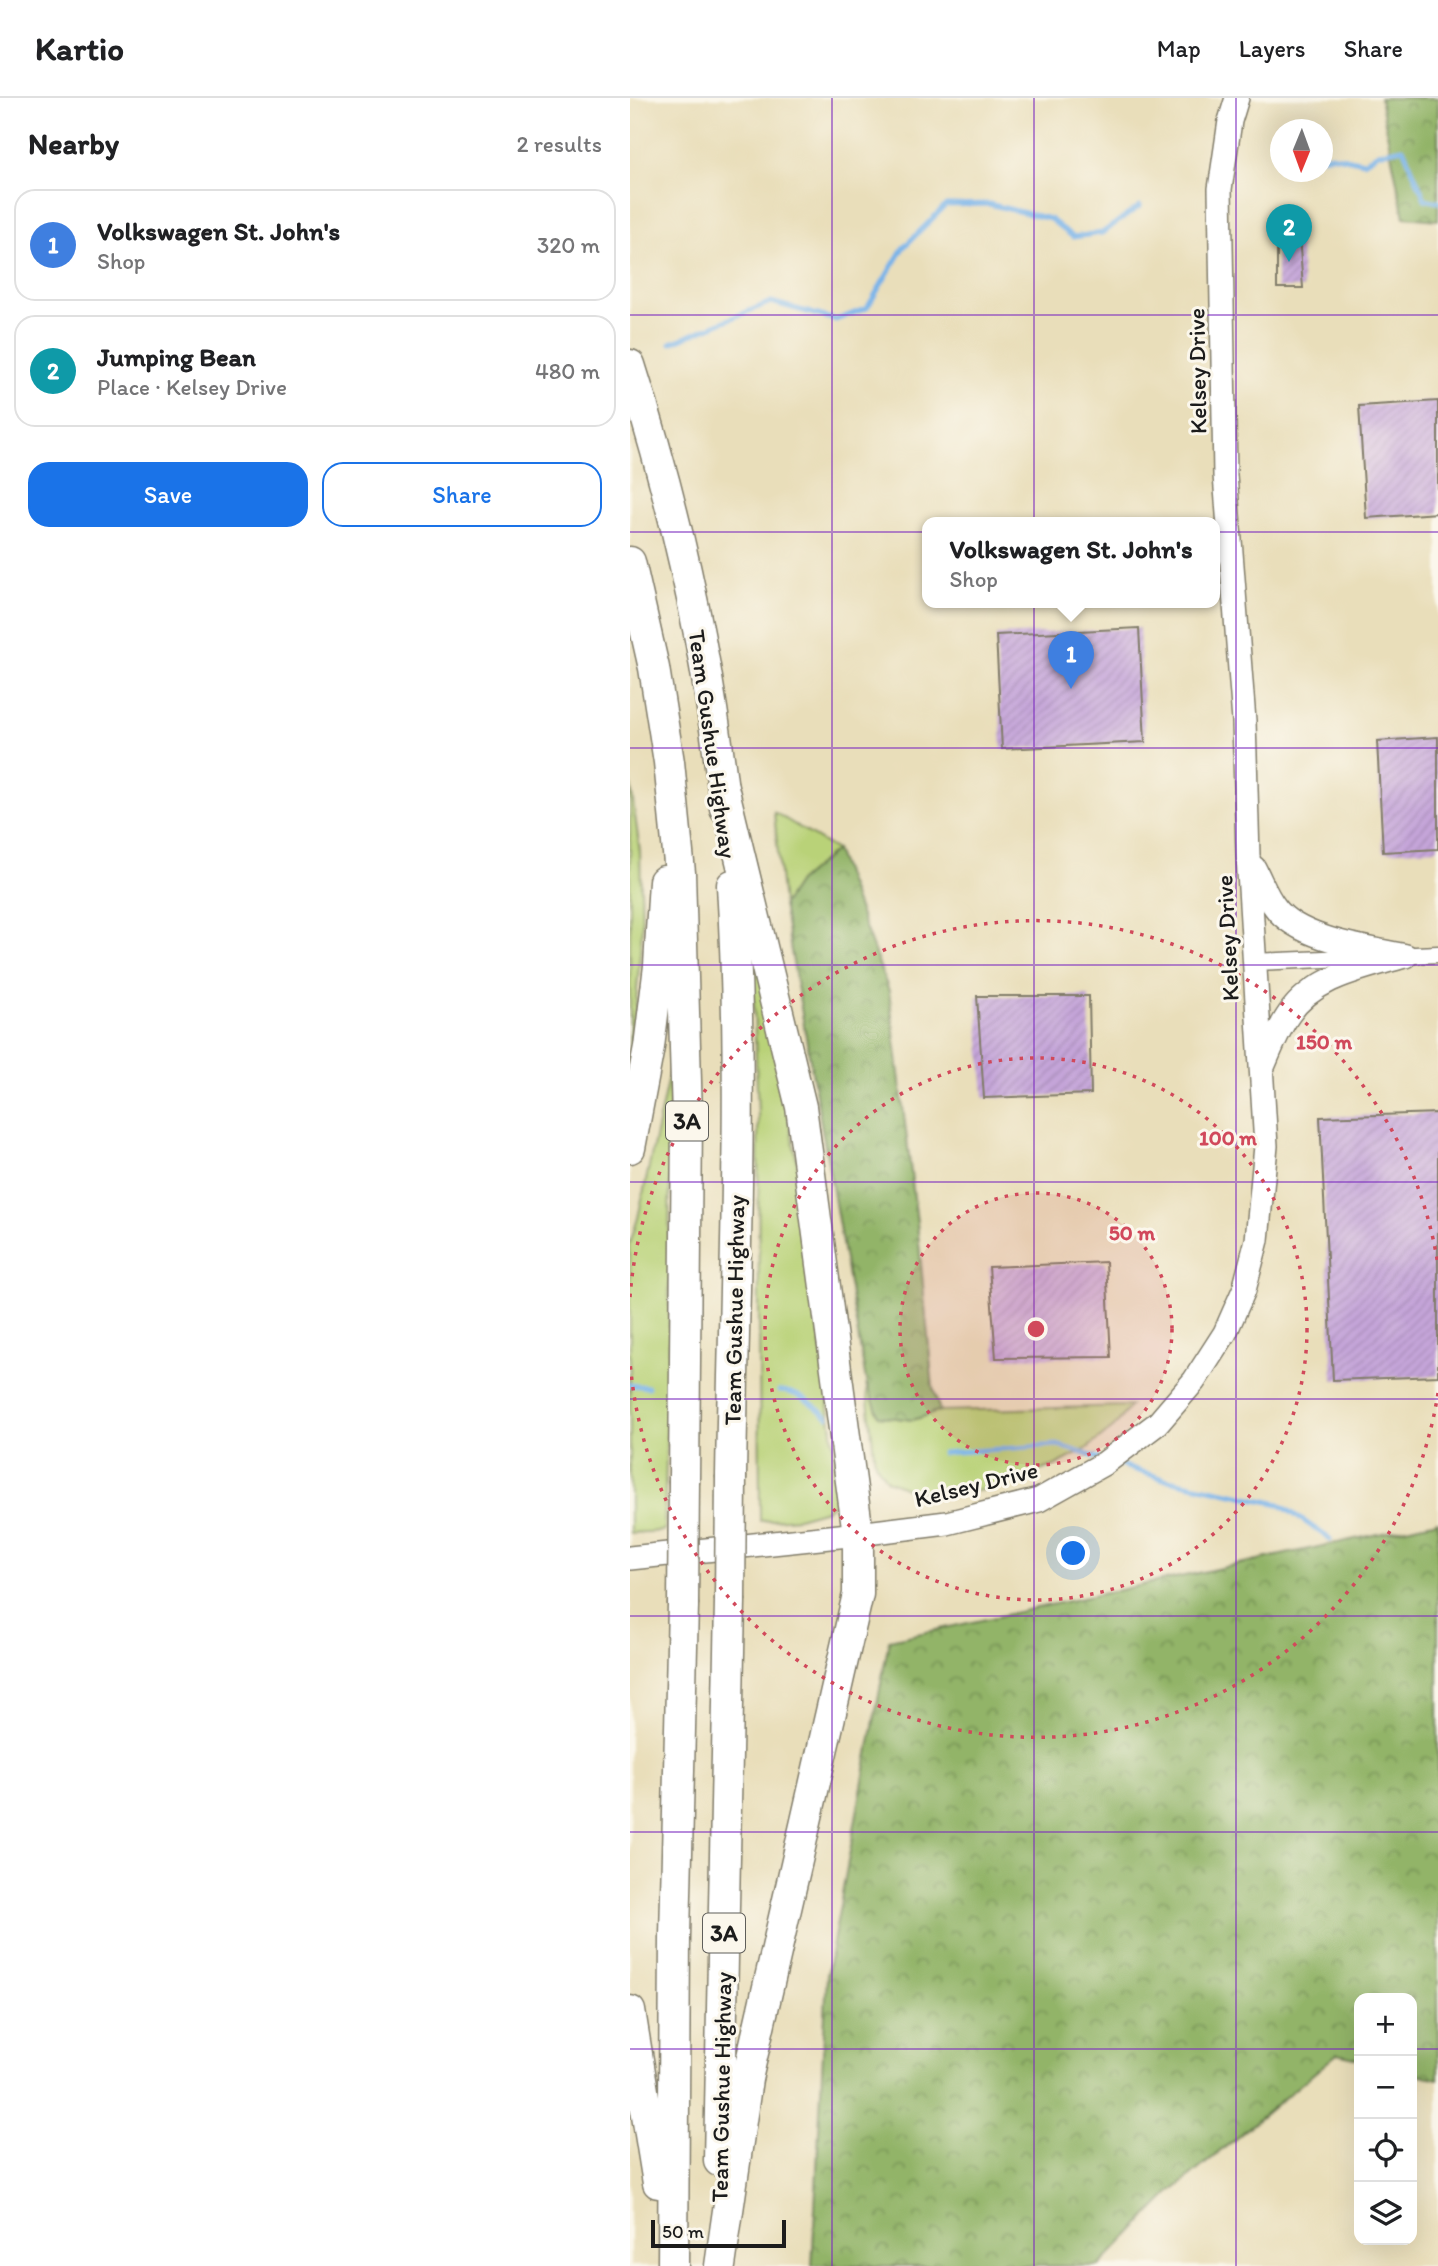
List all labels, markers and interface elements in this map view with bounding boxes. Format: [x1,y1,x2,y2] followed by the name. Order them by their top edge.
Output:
[35,29,124,68] text: Kartio
[1157,34,1201,63] text: Map
[1239,34,1306,63] text: Layers
[1344,34,1403,63] text: Share
[1270,119,1333,182] north arrow
[28,125,119,162] text: Nearby
[516,130,602,158] text: 2 results
[1266,204,1312,262] pin: 2
[97,215,340,247] text: Volkswagen St. John's
[48,231,58,259] text: 1
[537,231,600,259] text: 320 m
[97,247,145,275] text: Shop
[1181,308,1213,434] street label: Kelsey Drive
[97,341,256,373] text: Jumping Bean
[47,357,59,385] text: 2
[535,357,600,385] text: 480 m
[97,373,287,401] text: Place · Kelsey Drive
[28,462,308,527] button: Save
[322,462,602,527] button: Share
[922,517,1220,608] popup
[949,533,1193,565] text: Volkswagen St. John's
[949,565,998,593] text: Shop
[683,628,743,860] street label: Team Gushue Highway
[1048,631,1094,689] pin: 1
[1209,874,1245,1002] street label: Kelsey Drive
[1296,1029,1352,1054] text: 150 m
[666,1102,708,1140] road number: 3A
[1199,1125,1257,1150] text: 100 m
[717,1194,751,1426] street label: Team Gushue Highway
[1109,1220,1156,1245] text: 50 m
[1024,1317,1048,1341] centre of rings
[911,1455,1041,1513] street label: Kelsey Drive
[1056,1536,1090,1570] your location
[703,1914,745,1952] road number: 3A
[704,1971,738,2203] street label: Team Gushue Highway
[1354,1993,1417,2245] map controls
[1354,1993,1417,2056] button: +
[1354,2056,1417,2119] button: −
[1354,2119,1417,2182] button: locate
[1354,2182,1417,2245] button: layers
[651,2217,786,2249] scale bar
[662,2220,704,2243] text: 50 m

